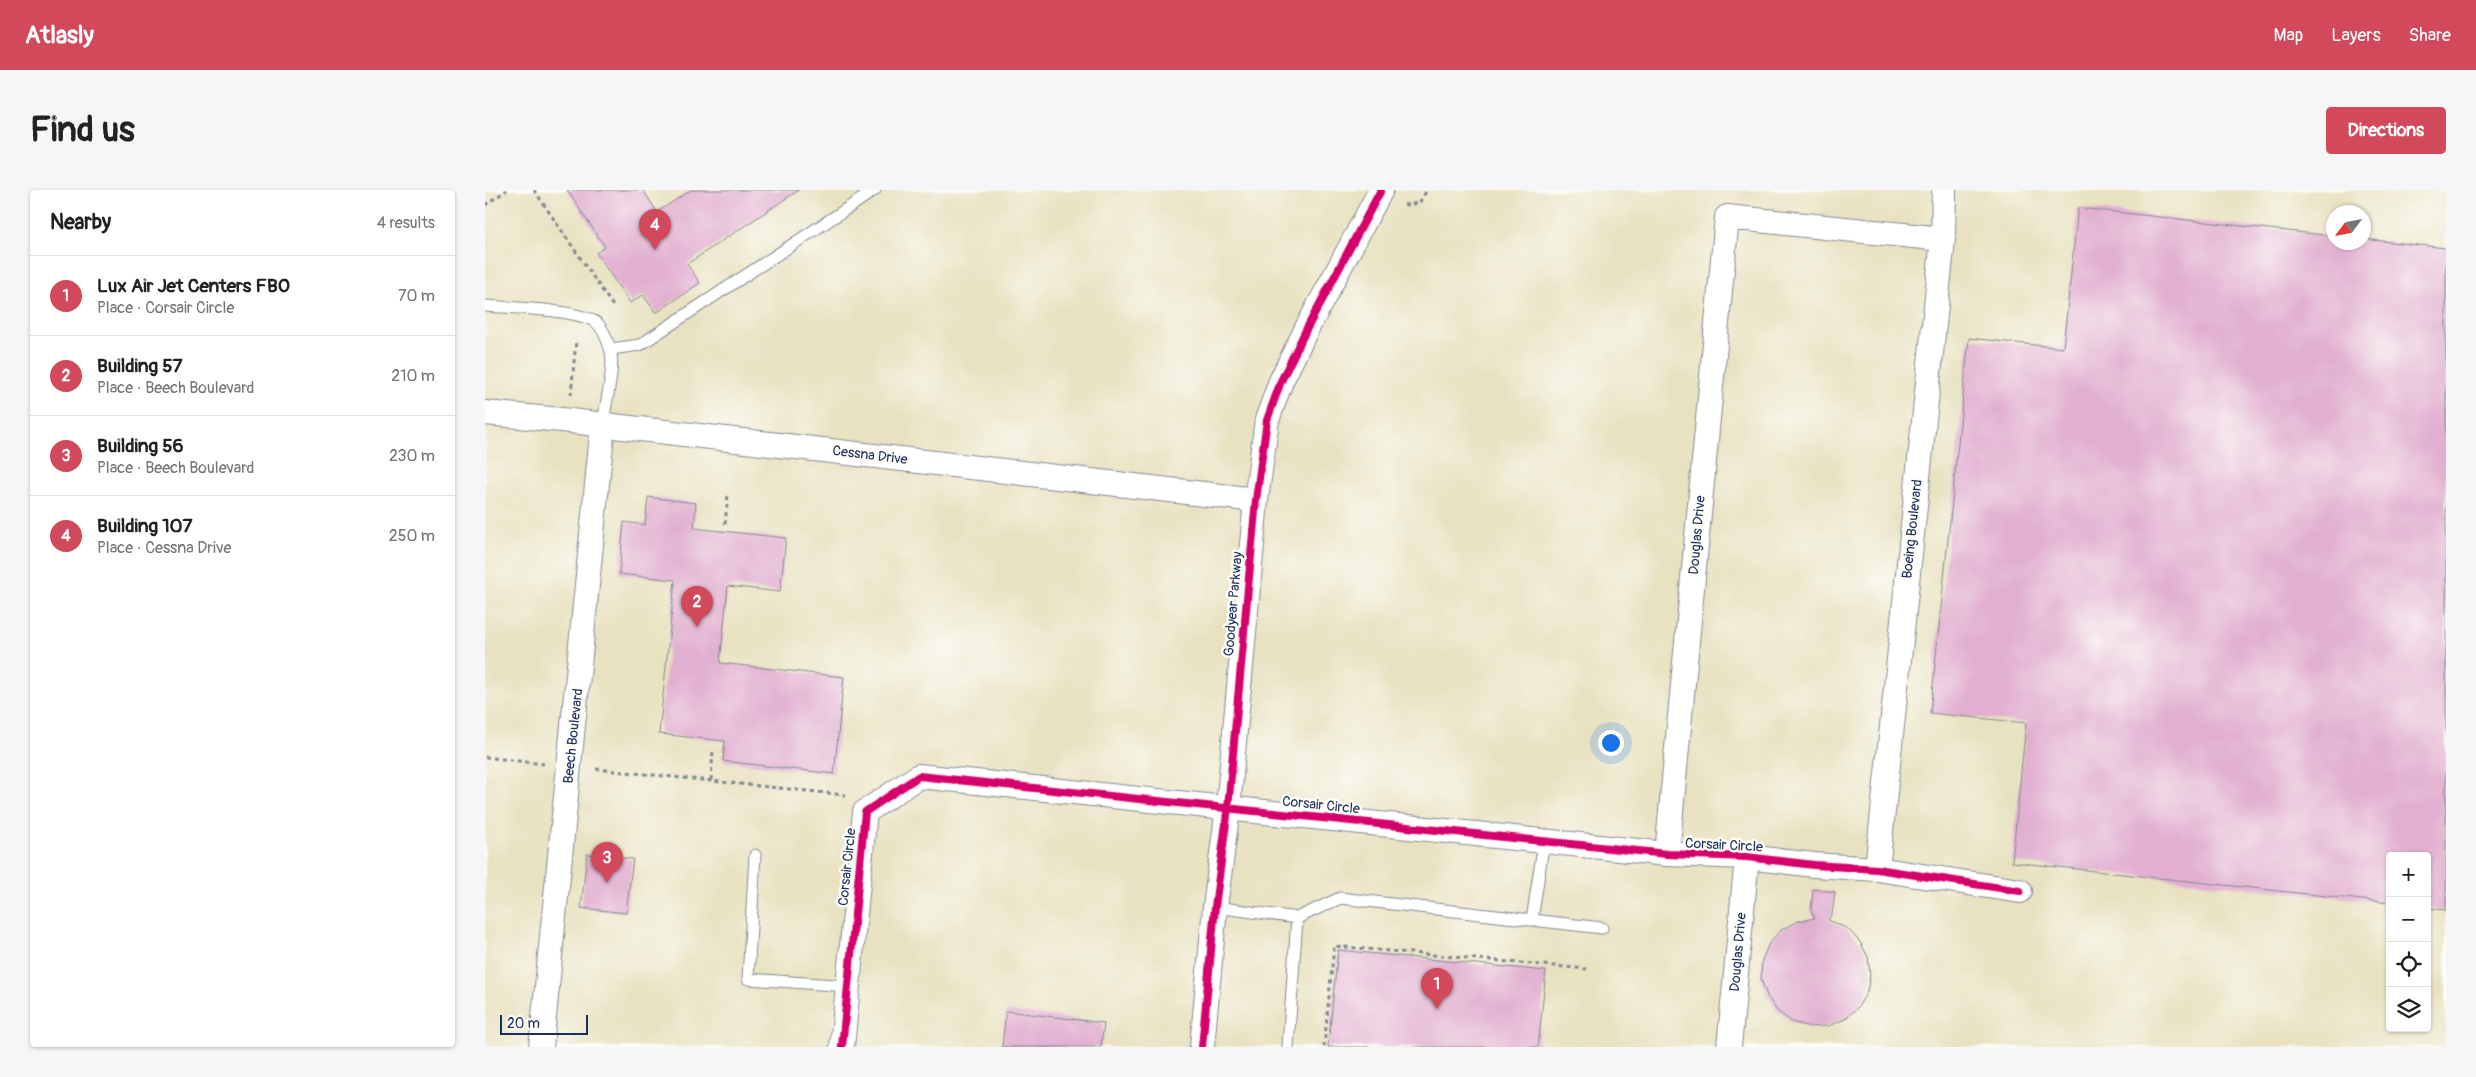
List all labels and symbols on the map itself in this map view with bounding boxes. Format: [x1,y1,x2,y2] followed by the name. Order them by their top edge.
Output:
[2326,205,2371,250] north arrow
[639,209,671,250] pin: 4
[832,442,909,468] street label: Cessna Drive
[1898,478,1926,580] street label: Boeing Boulevard
[1685,495,1709,575] street label: Douglas Drive
[1220,551,1246,657] street label: Goodyear Parkway
[681,586,713,627] pin: 2
[560,687,586,784] street label: Beech Boulevard
[1598,730,1624,756] your location
[1281,792,1361,818] street label: Corsair Circle
[834,827,860,907] street label: Corsair Circle
[1685,834,1763,856] street label: Corsair Circle
[591,842,623,883] pin: 3
[1726,912,1750,992] street label: Douglas Drive
[1421,968,1453,1009] pin: 1
[500,1012,587,1035] scale bar

